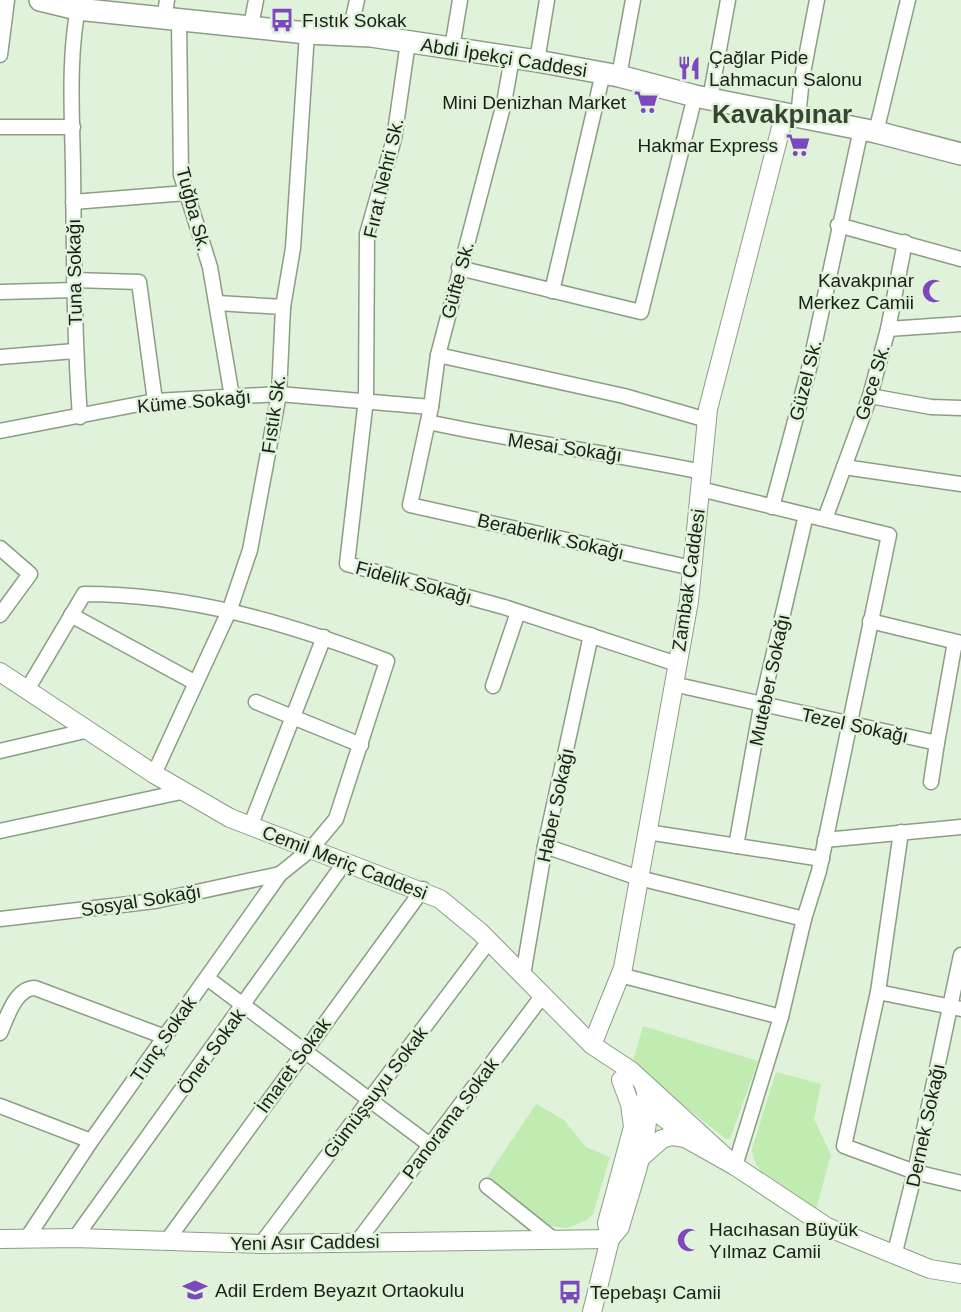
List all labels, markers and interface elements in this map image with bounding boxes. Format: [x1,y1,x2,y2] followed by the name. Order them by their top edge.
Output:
[268,6,296,34] bus stop icon: Fıstık Sokak
[302,10,407,31] place label: Fıstık Sokak
[419,34,588,81] street label: Abdi İpekçi Caddesi
[709,47,862,90] place label: Çağlar Pide Lahmacun Salonu
[675,54,703,82] restaurant icon: Çağlar Pide Lahmacun Salonu
[632,88,660,116] supermarket icon: Mini Denizhan Market
[442,92,627,113] place label: Mini Denizhan Market
[712,99,852,129] district label: Kavakpınar
[359,116,407,240] street label: Fırat Nehri Sk.
[784,131,812,159] supermarket icon: Hakmar Express
[638,135,778,156] place label: Hakmar Express
[172,165,215,253] street label: Tuğba Sk.
[63,218,86,326] street label: Tuna Sokağı
[437,239,478,321] street label: Güfte Sk.
[798,270,915,313] place label: Kavakpınar Merkez Camii
[920,277,948,305] mosque icon: Kavakpınar Merkez Camii
[785,338,826,423] street label: Güzel Sk.
[851,342,894,423] street label: Gece Sk.
[258,373,289,455] street label: Fıstık Sk.
[136,386,252,417] street label: Küme Sokağı
[506,429,623,466] street label: Mesai Sokağı
[668,507,709,653] street label: Zambak Caddesi
[475,509,626,564] street label: Beraberlik Sokağı
[354,557,474,608] street label: Fidelik Sokağı
[745,612,794,748] street label: Muteber Sokağı
[800,704,910,747] street label: Tezel Sokağı
[533,746,578,864] street label: Haber Sokağı
[259,821,430,904] street label: Cemil Meriç Caddesi
[79,881,203,920] street label: Sosyal Sokağı
[126,992,201,1086] street label: Tunç Sokak
[173,1004,250,1098] street label: Öner Sokak
[252,1013,335,1117] street label: İmaret Sokak
[319,1022,432,1162] street label: Gümüşsuyu Sokak
[398,1053,503,1183] street label: Panorama Sokak
[902,1061,949,1189] street label: Dernek Sokağı
[709,1219,858,1262] place label: Hacıhasan Büyük Yılmaz Camii
[675,1226,703,1254] mosque icon: Hacıhasan Büyük Yılmaz Camii
[230,1231,380,1254] street label: Yeni Asır Caddesi
[181,1276,209,1304] school or university icon: Adil Erdem Beyazıt Ortaokulu
[556,1278,584,1306] bus stop icon: Tepebaşı Camii
[215,1280,464,1301] place label: Adil Erdem Beyazıt Ortaokulu
[590,1282,721,1303] place label: Tepebaşı Camii

